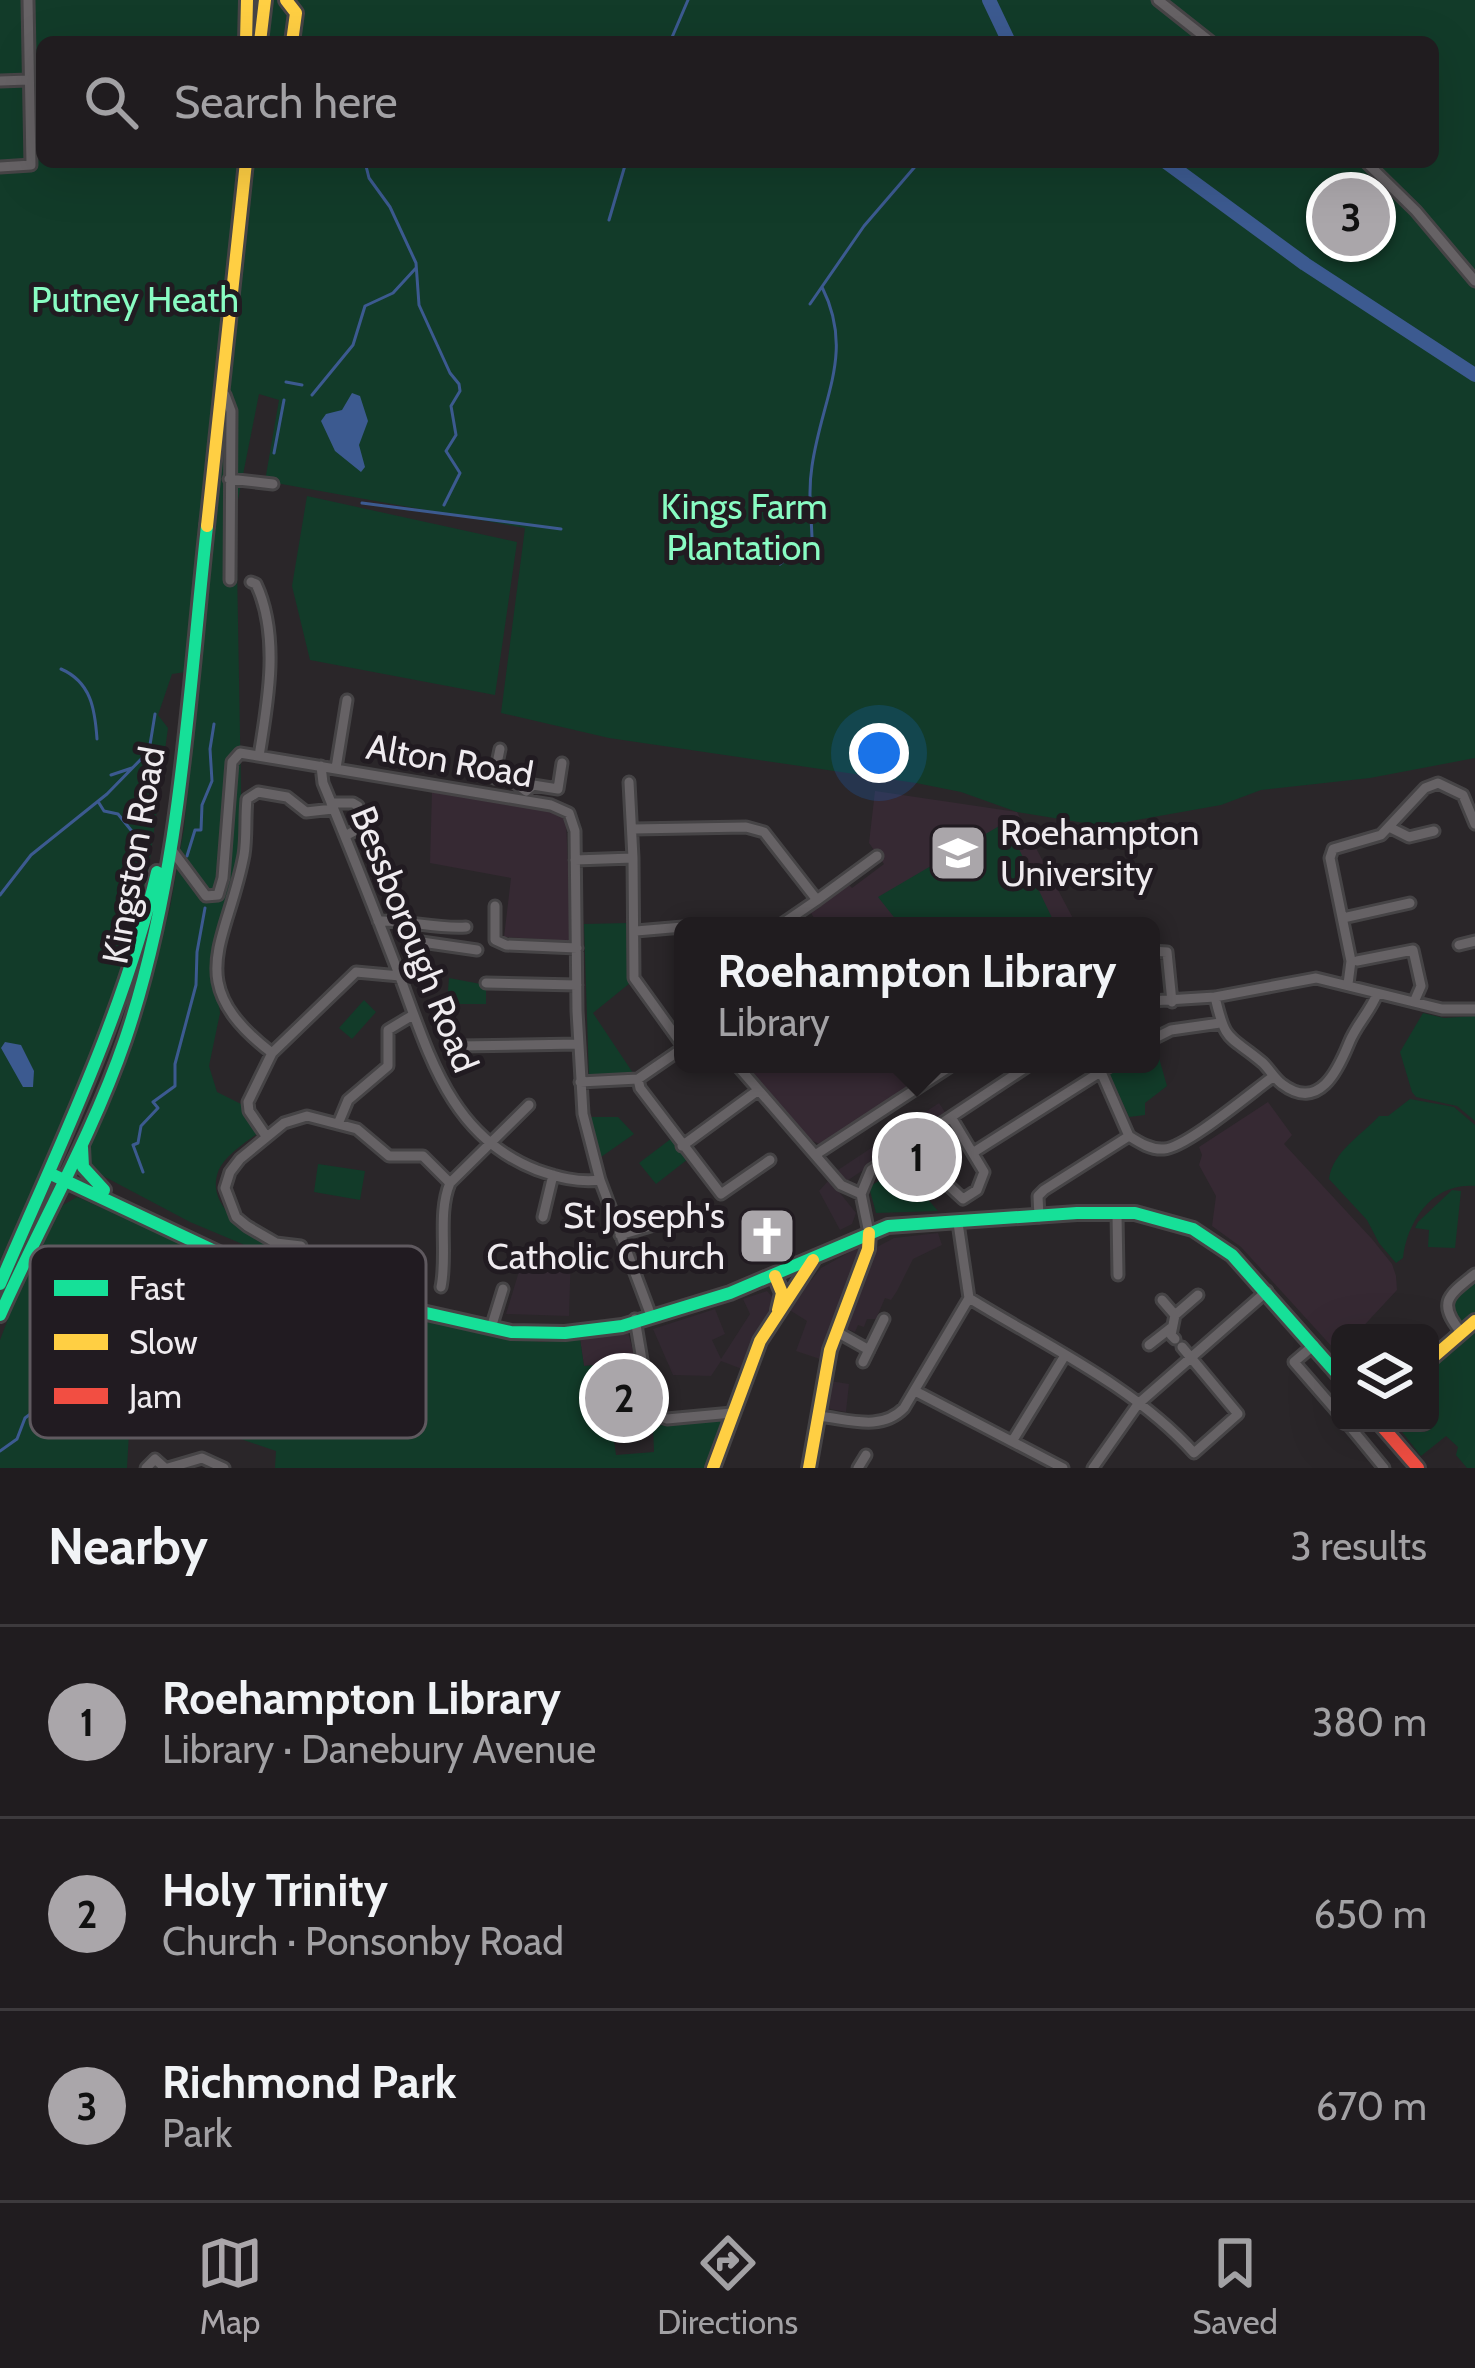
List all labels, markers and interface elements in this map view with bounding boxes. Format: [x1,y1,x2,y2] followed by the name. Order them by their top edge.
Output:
[36,36,1439,168] search box
[78,69,144,135] icon: search
[174,75,398,129] text: Search here
[1312,172,1390,262] pin: 3
[31,277,239,321] park label: Putney Heath
[661,484,827,569] park label: Kings Farm Plantation
[849,723,909,783] your location
[363,724,537,796] street label: Alton Road
[92,743,174,967] street label: Kingston Road
[342,800,488,1078] street label: Bessborough Road
[1000,810,1199,895] place label: Roehampton University
[927,822,989,884] school or university icon: Roehampton University
[674,917,1160,1073] popup
[717,944,1117,998] text: Roehampton Library
[717,998,830,1046] text: Library
[878,1112,956,1202] pin: 1
[487,1193,725,1278] place label: St Joseph's Catholic Church
[736,1205,798,1267] church icon: St Joseph's Catholic Church
[30,1246,426,1438] legend
[129,1268,185,1308] text: Fast
[129,1322,198,1362] text: Slow
[1331,1324,1439,1432] map controls
[1331,1324,1439,1432] button: layers
[585,1353,663,1443] pin: 2
[128,1376,182,1416] text: Jam
[48,1515,208,1577] text: Nearby
[1290,1522,1427,1570] text: 3 results
[162,1671,561,1725] text: Roehampton Library
[80,1698,94,1746] text: 1
[1312,1698,1427,1746] text: 380 m
[162,1725,596,1773] text: Library · Danebury Avenue
[162,1863,388,1917] text: Holy Trinity
[77,1890,97,1938] text: 2
[1314,1890,1427,1938] text: 650 m
[162,1917,564,1965] text: Church · Ponsonby Road
[162,2055,457,2109] text: Richmond Park
[76,2082,98,2130] text: 3
[1316,2082,1427,2130] text: 670 m
[162,2109,232,2157] text: Park
[197,2230,263,2342] tab: Map
[657,2230,798,2342] tab: Directions
[1192,2230,1278,2342] tab: Saved

